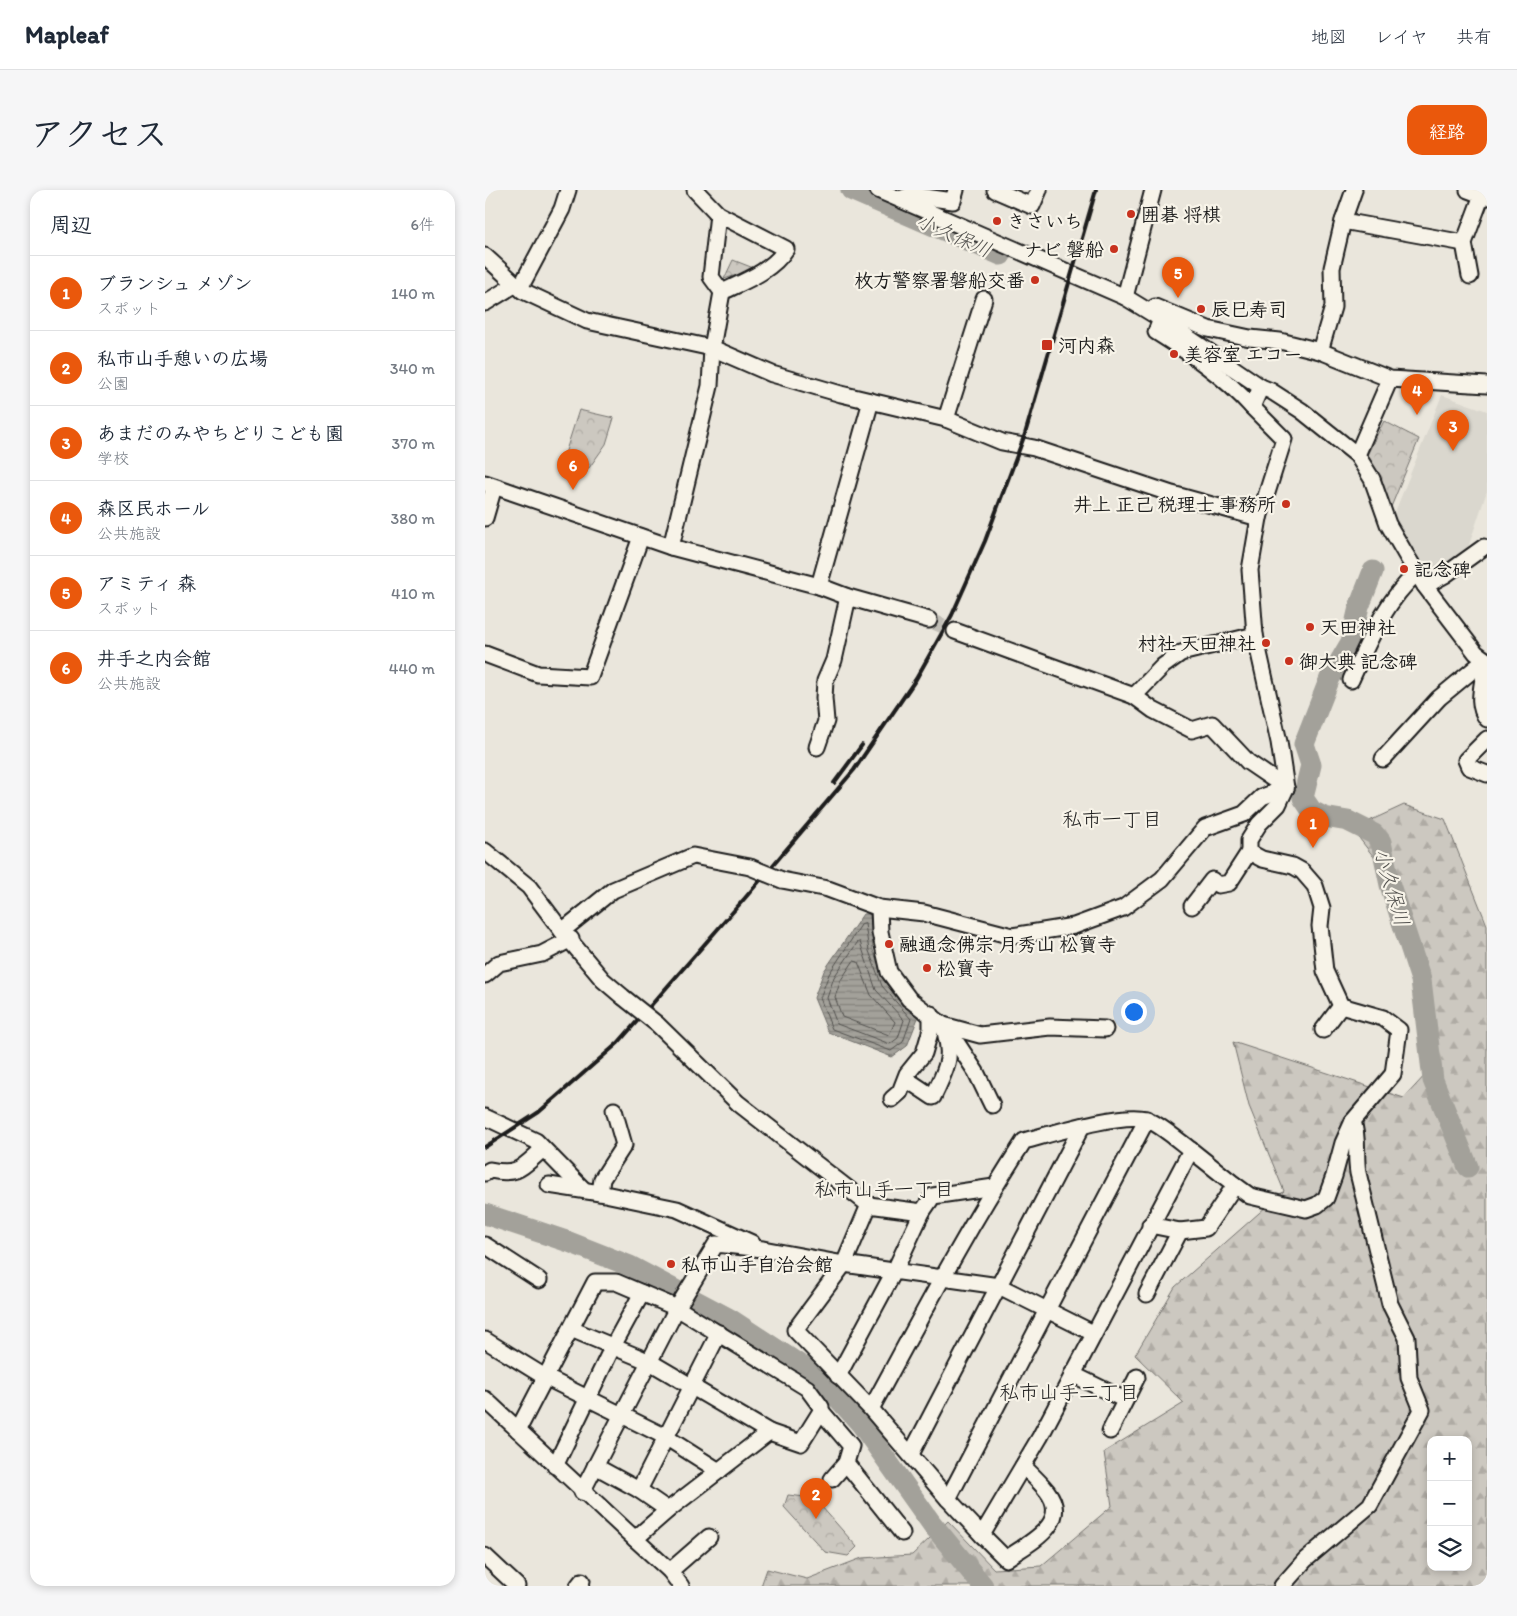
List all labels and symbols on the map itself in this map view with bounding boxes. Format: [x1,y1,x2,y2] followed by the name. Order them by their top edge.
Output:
[1141,203,1221,226] place label: 囲碁 将棋
[913,208,995,262] water label: 小久保川
[1125,208,1137,220] marker: 囲碁 将棋
[1007,210,1083,233] place label: きさいち
[991,215,1003,227] marker: きさいち
[1024,238,1104,261] place label: ナビ 磐船
[1108,243,1120,255] marker: ナビ 磐船
[1162,257,1194,298] pin: 5
[854,269,1025,292] place label: 枚方警察署磐船交番
[1029,274,1041,286] marker: 枚方警察署磐船交番
[1211,298,1287,321] place label: 辰巳寿司
[1195,303,1207,315] marker: 辰巳寿司
[1058,334,1115,357] place label: 河内森
[1040,338,1054,352] marker: 河内森
[1184,343,1302,366] place label: 美容室 エコー
[1168,348,1180,360] marker: 美容室 エコー
[1401,374,1433,415] pin: 4
[1437,410,1469,451] pin: 3
[557,449,589,490] pin: 6
[1073,493,1276,516] place label: 井上 正己 税理士 事務所
[1280,498,1292,510] marker: 井上 正己 税理士 事務所
[1414,558,1471,581] place label: 記念碑
[1398,563,1410,575] marker: 記念碑
[1320,616,1396,639] place label: 天田神社
[1304,621,1316,633] marker: 天田神社
[1138,632,1256,655] place label: 村社 天田神社
[1260,637,1272,649] marker: 村社 天田神社
[1299,650,1417,673] place label: 御大典 記念碑
[1283,655,1295,667] marker: 御大典 記念碑
[1062,807,1162,831] district label: 私市一丁目
[1297,807,1329,848] pin: 1
[1369,845,1415,929] water label: 小久保川
[899,933,1117,956] place label: 融通念佛宗 月秀山 松寶寺
[883,938,895,950] marker: 融通念佛宗 月秀山 松寶寺
[937,957,994,980] place label: 松寶寺
[921,962,933,974] marker: 松寶寺
[1121,999,1147,1025] your location
[814,1177,954,1201] district label: 私市山手一丁目
[681,1253,833,1276] place label: 私市山手自治会館
[665,1258,677,1270] marker: 私市山手自治会館
[999,1380,1139,1404] district label: 私市山手二丁目
[800,1478,832,1519] pin: 2

